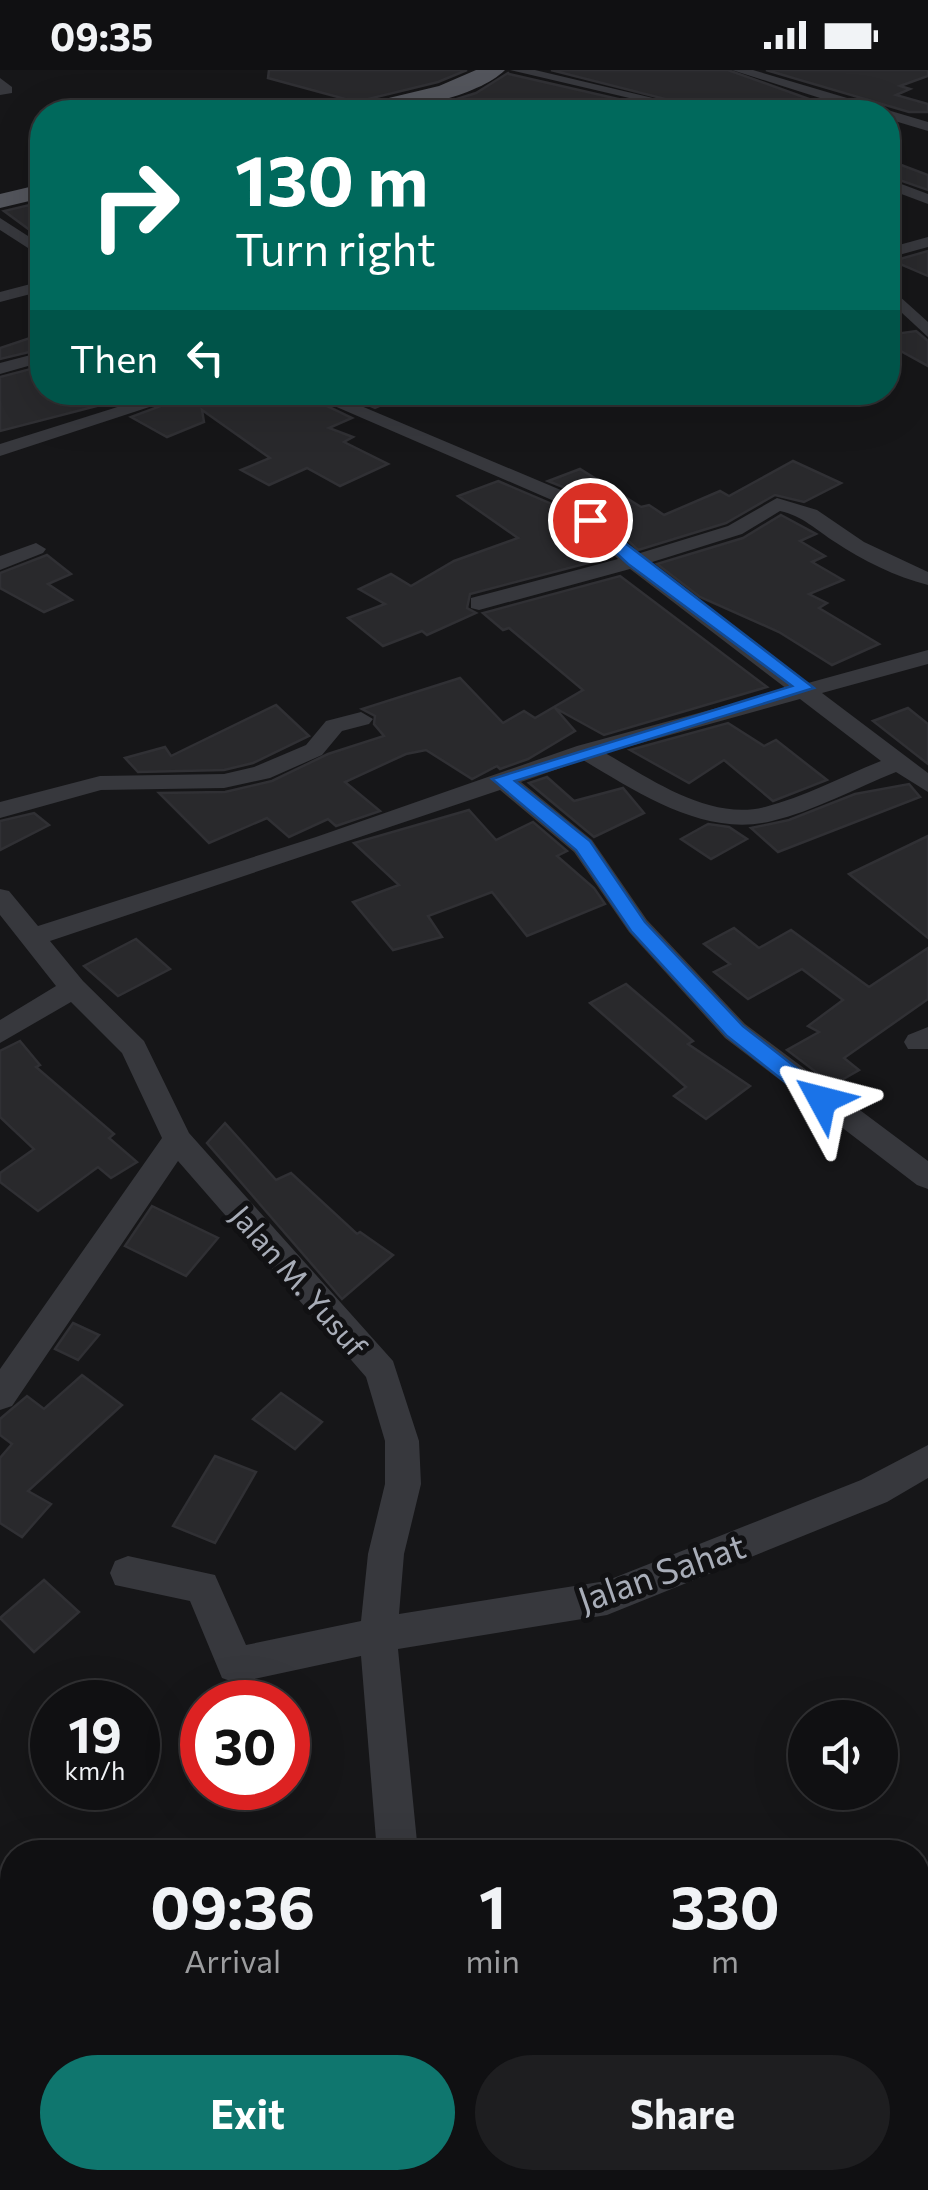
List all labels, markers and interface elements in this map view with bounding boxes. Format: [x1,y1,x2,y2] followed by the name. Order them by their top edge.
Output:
[50,12,153,59] text: 09:35
[235,135,428,220] text: 130 m
[70,140,200,270] icon: right
[235,220,436,275] text: Turn right
[178,330,233,385] icon: left
[70,334,158,381] text: Then
[548,478,633,563] pin
[563,493,618,548] icon: arrive
[770,1048,874,1152] position arrow
[224,1197,376,1364] street label: Jalan M. Yusuf
[572,1522,750,1620] street label: Jalan Sahat
[180,1680,310,1810] speed limit sign: 30
[788,1700,898,1810] map controls
[788,1700,898,1810] button: sound
[68,1702,122,1763] text: 19
[65,1755,125,1785] text: km/h
[150,1868,315,1941] text: 09:36
[479,1868,506,1941] text: 1
[670,1868,780,1941] text: 330
[184,1940,281,1980] text: Arrival
[465,1940,520,1980] text: min
[711,1940,739,1980] text: m
[40,2055,455,2170] button: Exit
[475,2055,890,2170] button: Share

